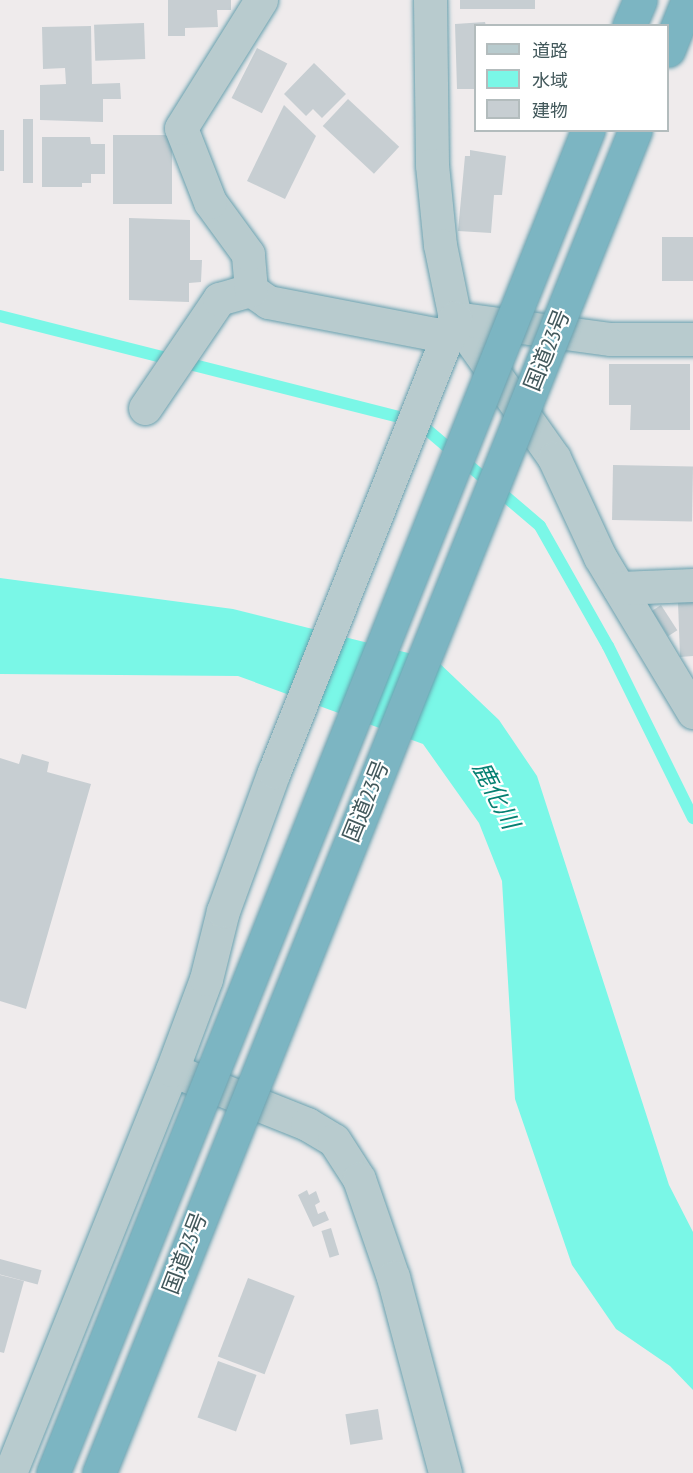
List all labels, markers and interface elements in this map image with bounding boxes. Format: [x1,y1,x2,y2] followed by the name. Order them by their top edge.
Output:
[474,24,669,132] legend
[532,39,568,62] text: 道路
[532,69,568,92] text: 水域
[532,99,568,122] text: 建物
[519,305,575,395] street label: 国道23号
[338,756,394,846] street label: 国道23号
[467,756,525,834] water label: 鹿化川
[157,1208,213,1298] street label: 国道23号

